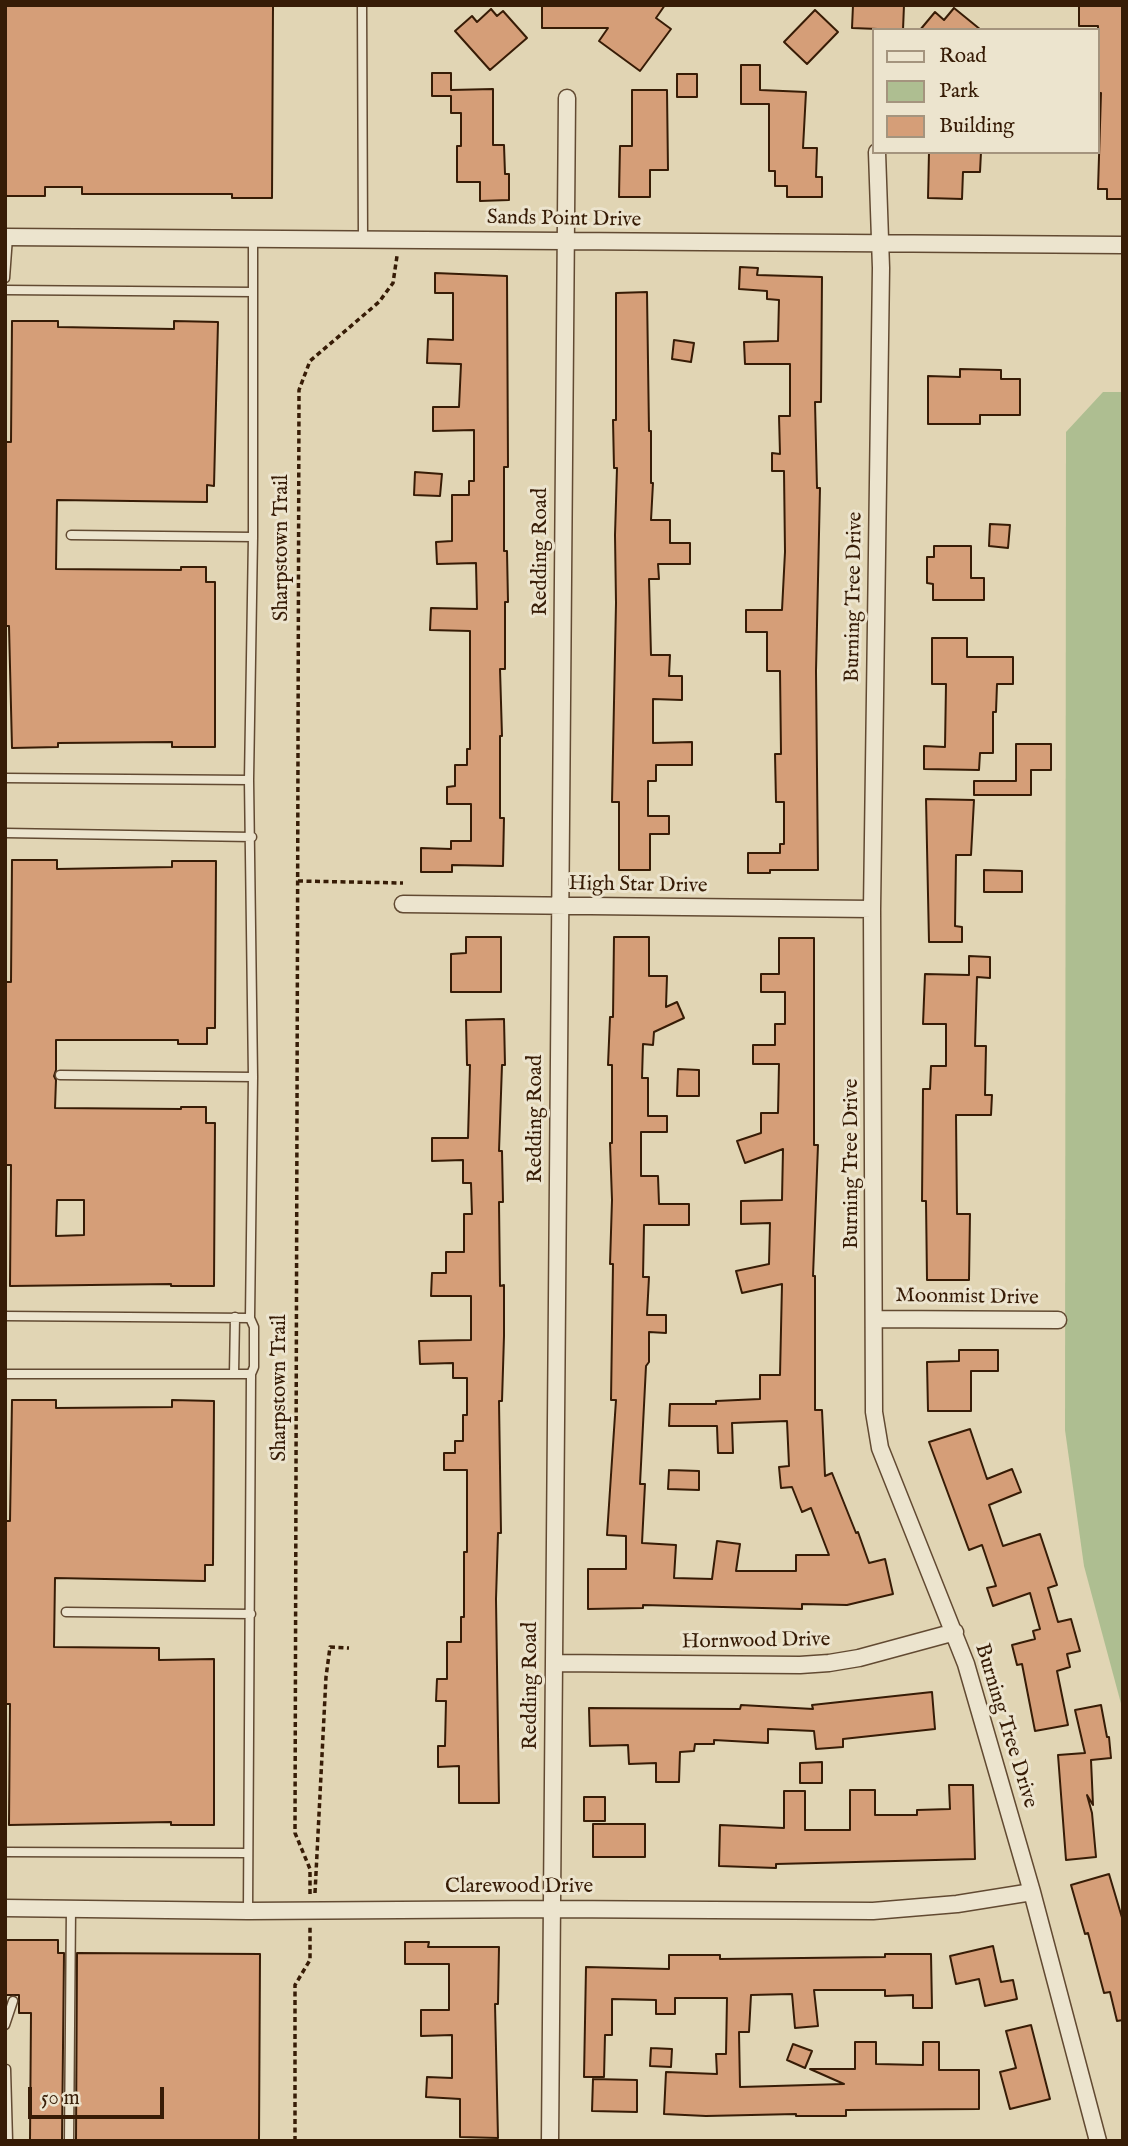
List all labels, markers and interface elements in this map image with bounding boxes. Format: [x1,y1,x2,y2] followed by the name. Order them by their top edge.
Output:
[872,28,1100,154] legend
[939,43,986,70] text: Road
[939,78,979,105] text: Park
[939,113,1014,140] text: Building
[486,206,642,234] street label: Sands Point Drive
[270,474,296,622] street label: Sharpstown Trail
[529,488,555,616] street label: Redding Road
[841,511,869,683] street label: Burning Tree Drive
[568,872,708,900] street label: High Star Drive
[524,1055,550,1183] street label: Redding Road
[840,1079,866,1249] street label: Burning Tree Drive
[895,1284,1039,1312] street label: Moonmist Drive
[268,1314,294,1462] street label: Sharpstown Trail
[519,1622,545,1750] street label: Redding Road
[681,1628,831,1656] street label: Hornwood Drive
[968,1641,1042,1811] street label: Burning Tree Drive
[445,1875,593,1901] street label: Clarewood Drive
[32,2072,168,2116] scale bar
[41,2085,80,2112] text: 50 m

